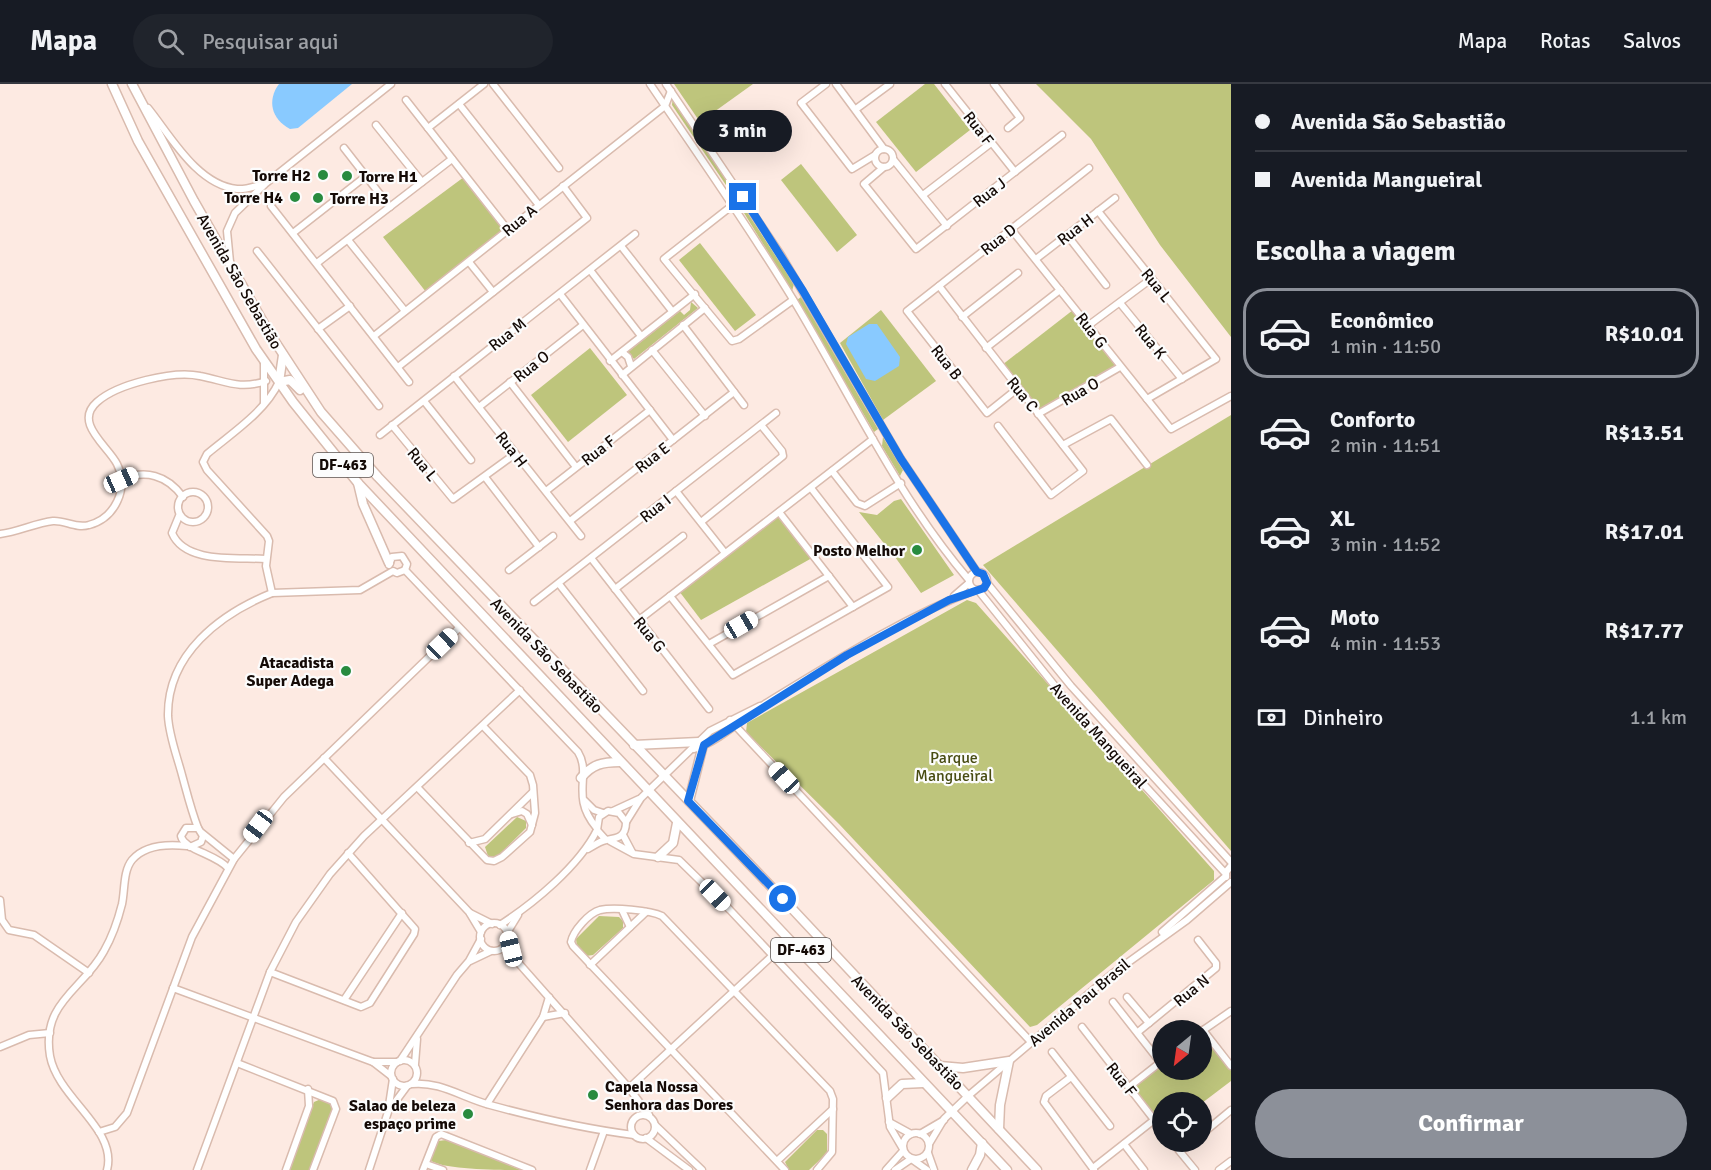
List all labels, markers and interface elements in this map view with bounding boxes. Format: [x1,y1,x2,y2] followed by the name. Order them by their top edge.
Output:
[133,14,553,68] search box
[30,24,97,58] text: Mapa
[154,25,187,58] icon: search
[202,28,339,55] text: Pesquisar aqui
[1458,28,1507,54] text: Mapa
[1540,28,1590,54] text: Rotas
[1623,28,1681,54] text: Salvos
[959,107,998,150] street label: Rua F
[1291,108,1506,135] text: Avenida São Sebastião
[694,110,792,152] callout: 3 min
[718,118,767,143] text: 3 min
[252,166,311,186] place label: Torre H2
[1291,166,1482,193] text: Avenida Mangueiral
[359,167,418,187] place label: Torre H1
[316,168,330,182] marker: Torre H2
[340,169,354,183] marker: Torre H1
[969,174,1010,212] street label: Rua J
[729,183,756,210] route end
[224,188,283,208] place label: Torre H4
[330,189,389,209] place label: Torre H3
[288,190,302,204] marker: Torre H4
[311,191,325,205] marker: Torre H3
[498,200,541,241] street label: Rua A
[192,210,286,353] street label: Avenida São Sebastião
[1053,210,1098,250] street label: Rua H
[977,220,1021,260] street label: Rua D
[1255,235,1456,268] text: Escolha a viagem
[1137,265,1176,307] street label: Rua L
[1258,306,1312,360] icon: car
[1330,307,1434,334] text: Econômico
[1071,309,1111,353] street label: Rua G
[485,314,531,356] street label: Rua M
[1130,320,1171,364] street label: Rua K
[1605,320,1684,347] text: R$10.01
[1330,334,1441,359] text: 1 min · 11:50
[926,341,966,384] street label: Rua B
[510,347,554,387] street label: Rua O
[1002,373,1043,416] street label: Rua C
[1058,373,1103,411] street label: Rua O
[1258,405,1312,459] icon: car
[1330,406,1415,433] text: Conforto
[1605,419,1684,446] text: R$13.51
[491,428,532,472] street label: Rua H
[577,431,620,470] street label: Rua F
[1330,433,1441,458] text: 2 min · 11:51
[631,438,674,478] street label: Rua E
[403,444,442,486] street label: Rua L
[313,453,373,477] road number: DF-463
[101,464,141,496] car
[636,490,675,527] street label: Rua I
[1258,504,1312,558] icon: car
[1330,505,1355,532] text: XL
[1605,518,1684,545] text: R$17.01
[1330,532,1441,557] text: 3 min · 11:52
[813,541,906,561] place label: Posto Melhor
[910,543,924,557] marker: Posto Melhor
[486,594,607,718] street label: Avenida São Sebastião
[1258,603,1312,657] icon: car
[1330,604,1379,631] text: Moto
[721,608,761,642] car
[629,613,670,656] street label: Rua G
[1605,617,1684,644] text: R$17.77
[423,625,461,663] car
[1330,631,1441,656] text: 4 min · 11:53
[246,653,334,691] place label: Atacadista Super Adega
[339,664,353,678] marker: Atacadista Super Adega
[1045,679,1151,793] street label: Avenida Mangueiral
[1255,701,1288,734] icon: cash
[1303,704,1383,731] text: Dinheiro
[1630,705,1687,730] text: 1.1 km
[915,748,993,786] park label: Parque Mangueiral
[765,759,803,797] car
[240,806,276,846] car
[696,876,734,914] car
[769,885,796,912] route start
[498,929,524,969] car
[771,938,831,962] road number: DF-463
[1025,954,1135,1051] street label: Avenida Pau Brasil
[1170,970,1214,1011] street label: Rua N
[847,971,968,1095] street label: Avenida São Sebastião
[1152,1020,1212,1080] north arrow
[1152,1020,1212,1152] map controls
[1102,1058,1141,1101] street label: Rua F
[605,1077,733,1115] place label: Capela Nossa Senhora das Dores
[586,1088,600,1102] marker: Capela Nossa Senhora das Dores
[1255,1089,1687,1158] button: Confirmar
[1152,1092,1212,1152] button: locate
[349,1096,456,1134] place label: Salao de beleza espaço prime
[461,1107,475,1121] marker: Salao de beleza espaço prime

